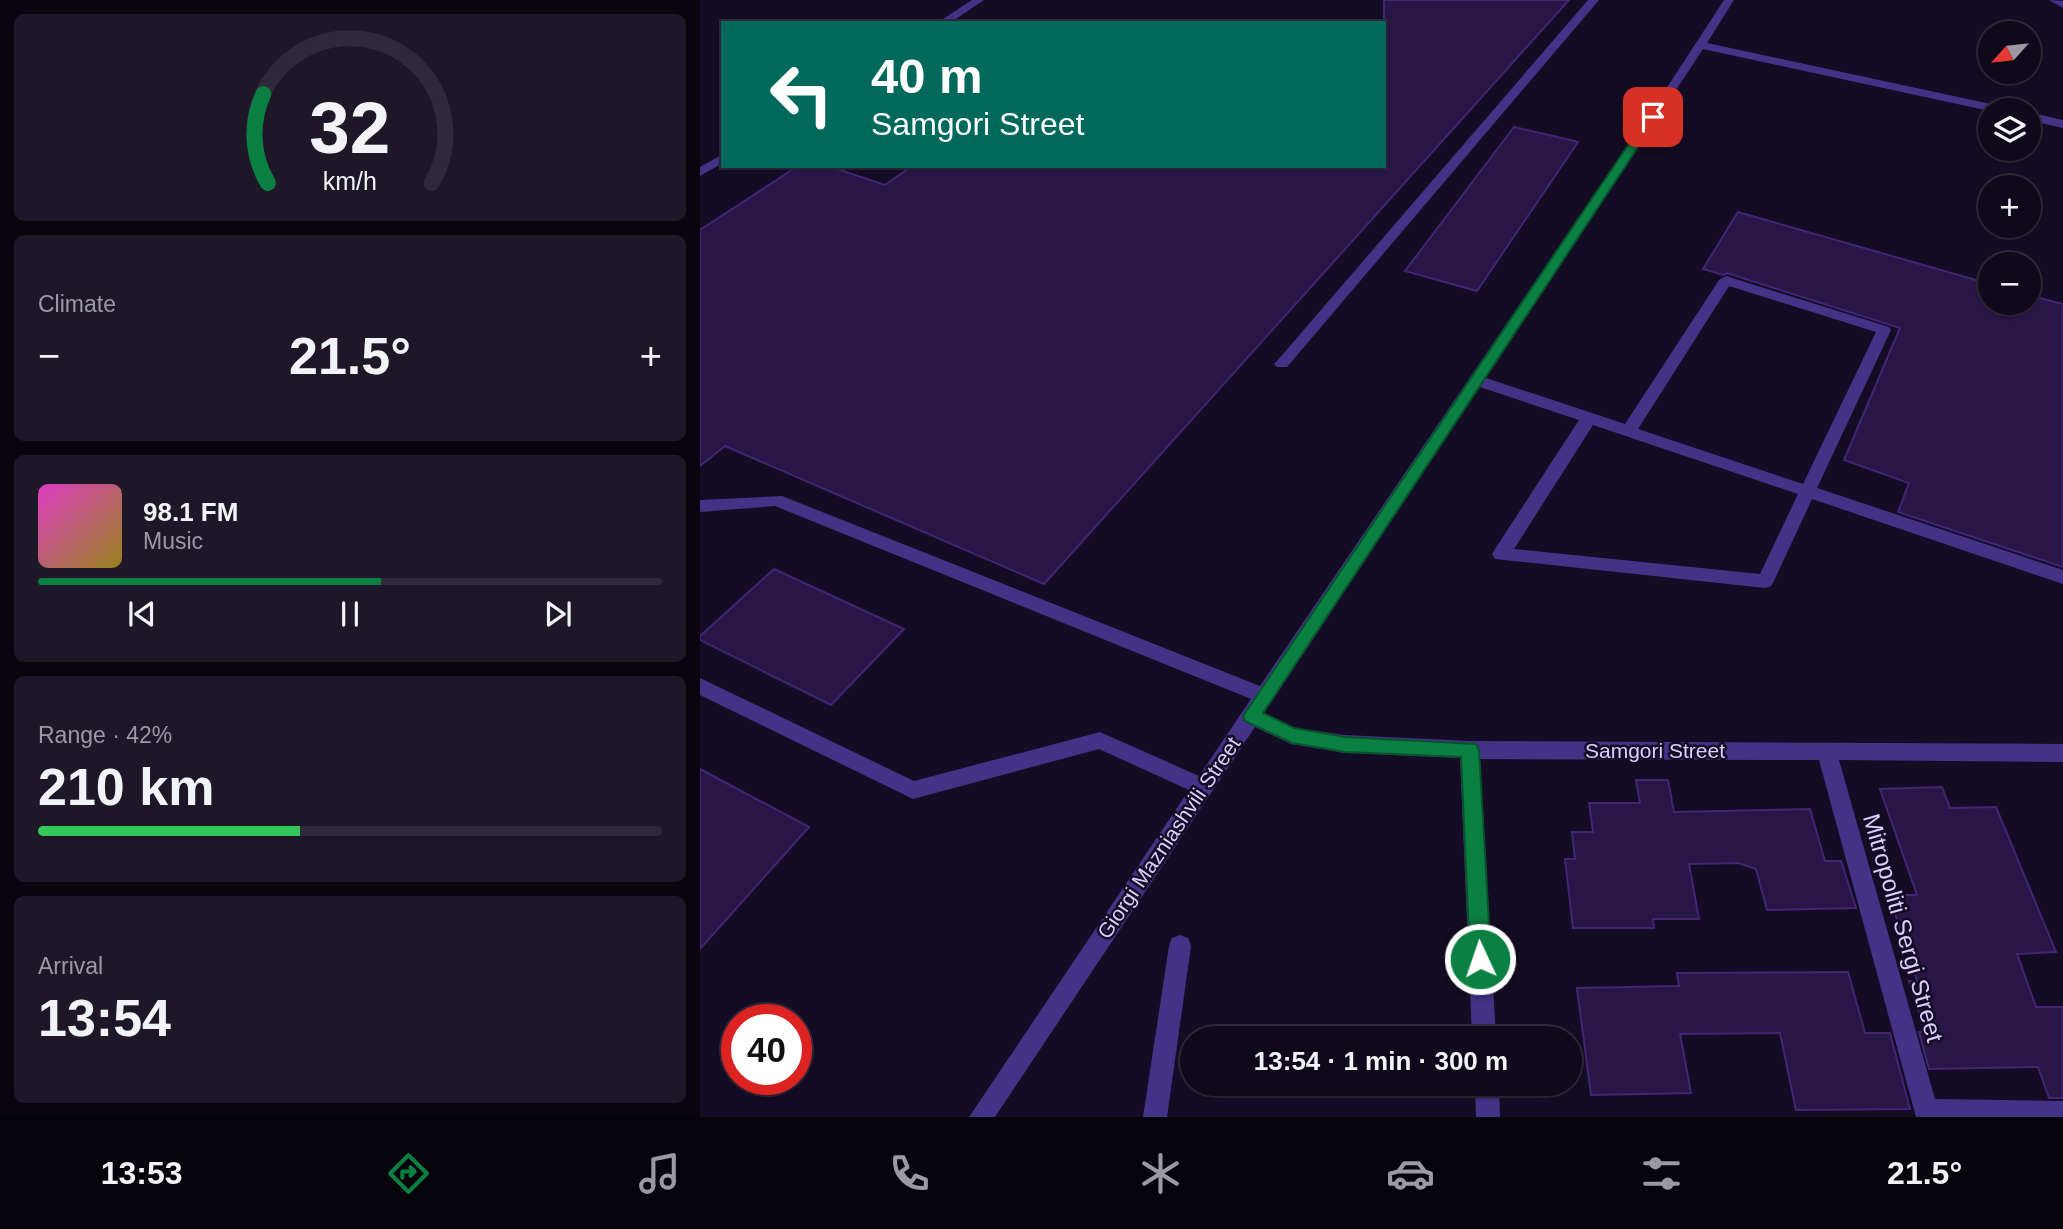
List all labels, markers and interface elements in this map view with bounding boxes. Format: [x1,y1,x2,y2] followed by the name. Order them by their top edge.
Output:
[1978,21,2040,84] north arrow
[1978,21,2041,315] map controls
[756,49,847,140] icon: left
[871,49,983,103] text: 40 m
[1623,87,1683,147] pin
[310,88,390,169] text: 32
[1634,98,1672,136] icon: arrive
[1978,98,2041,161] button: layers
[871,106,1084,142] text: Samgori Street
[323,167,377,195] text: km/h
[1978,175,2041,238] button: +
[1978,252,2041,315] button: −
[38,291,116,317] text: Climate
[289,327,411,385] text: 21.5°
[38,335,60,377] text: −
[640,335,662,377] text: +
[143,497,238,527] text: 98.1 FM
[143,528,203,554] text: Music
[123,595,161,633] icon: previous
[331,595,369,633] icon: pause
[539,595,577,633] icon: next
[38,722,172,748] text: Range · 42%
[1092,732,1245,943] street label: Giorgi Mazniashvili Street
[1585,739,1725,762] street label: Samgori Street
[38,758,214,816] text: 210 km
[1858,811,1949,1045] street label: Mitropoliti Sergi Street
[1443,922,1517,996] position arrow
[38,953,103,979] text: Arrival
[38,989,171,1047] text: 13:54
[721,1004,812,1095] speed limit sign: 40
[1254,1046,1508,1076] text: 13:54 · 1 min · 300 m
[384,1149,433,1198] icon: directions
[635,1149,684,1198] icon: music
[885,1149,934,1198] icon: phone
[1136,1149,1185,1198] icon: climate
[1386,1149,1435,1198] icon: car
[1637,1149,1686,1198] icon: filters
[101,1155,183,1191] text: 13:53
[1887,1155,1962,1191] text: 21.5°

